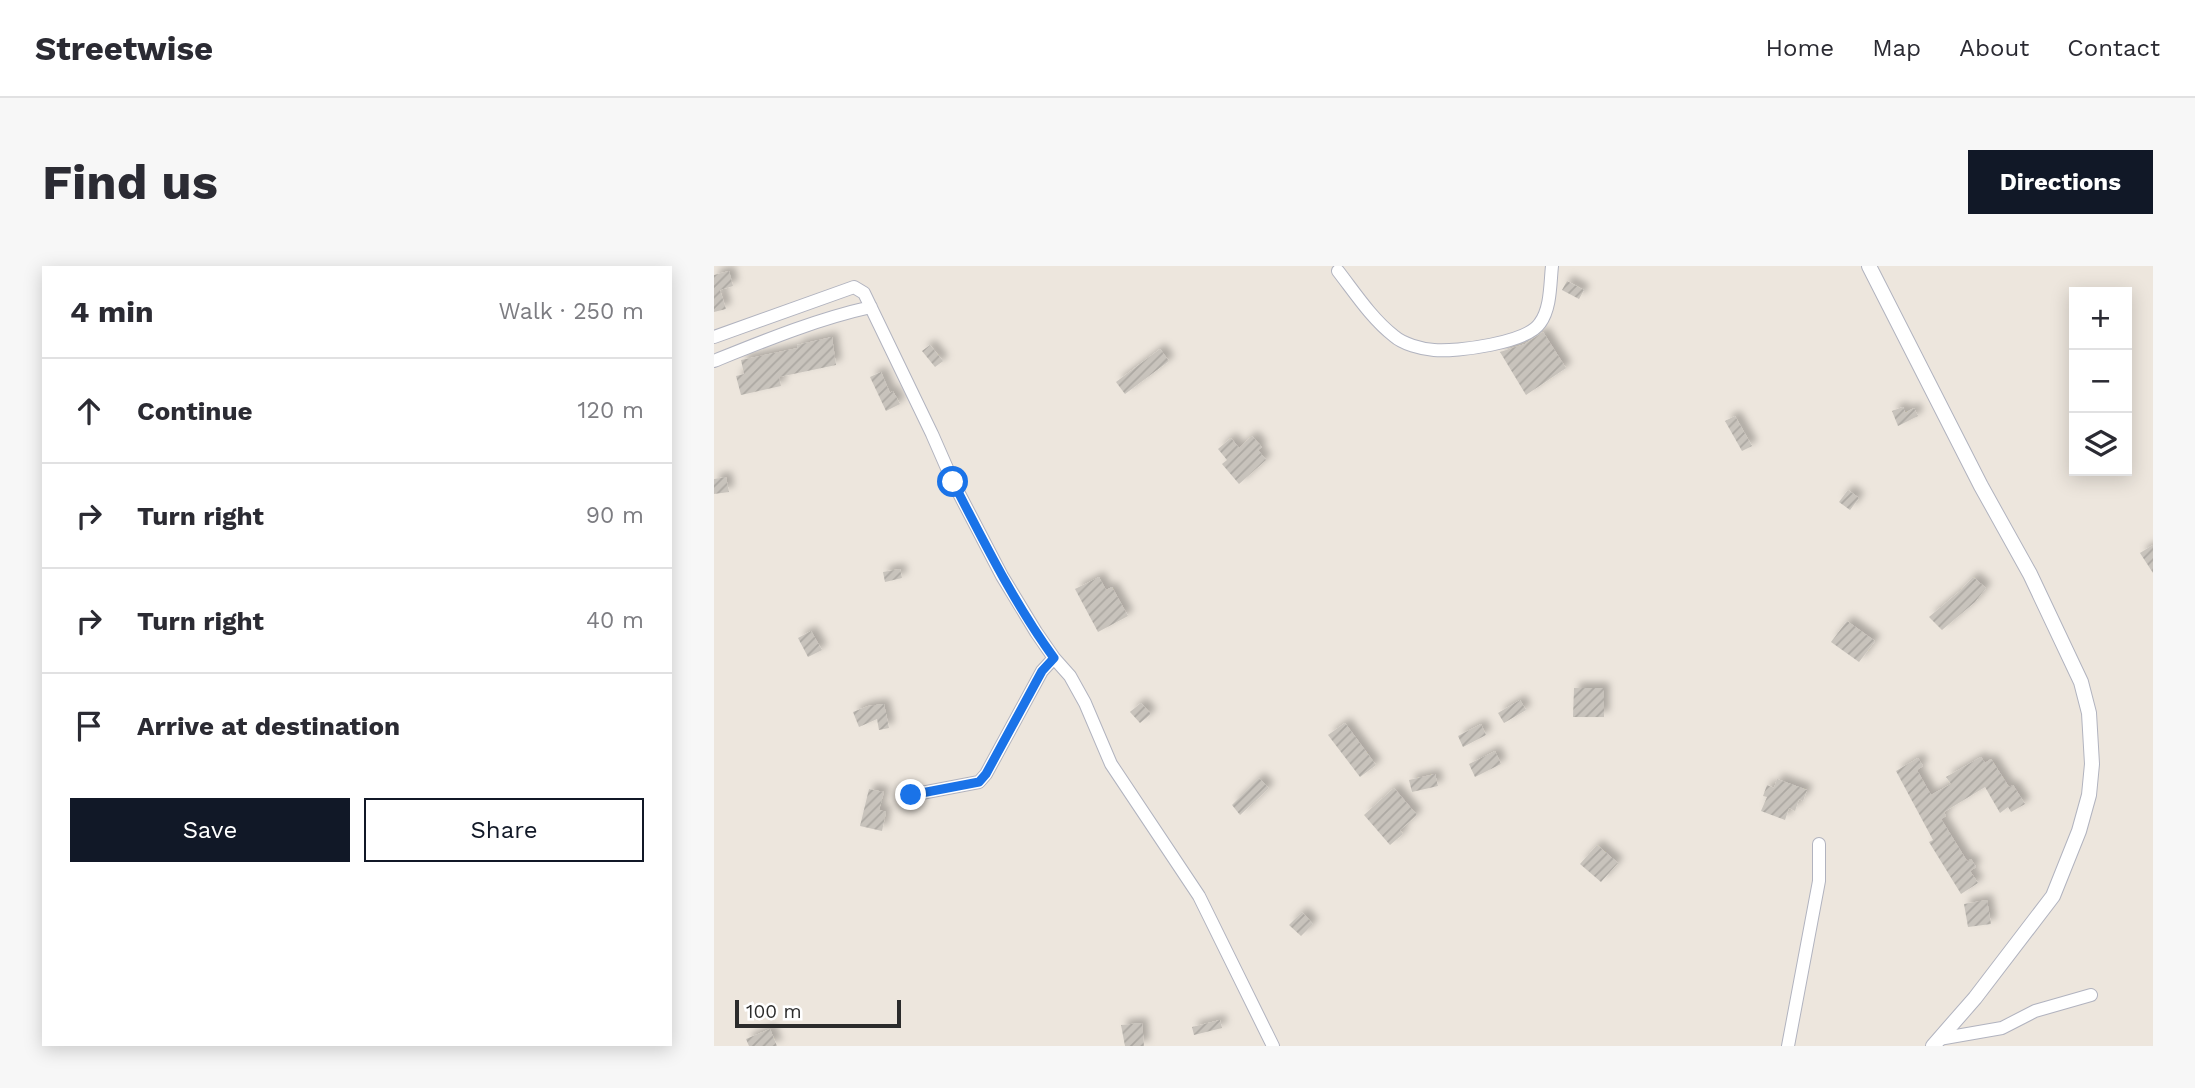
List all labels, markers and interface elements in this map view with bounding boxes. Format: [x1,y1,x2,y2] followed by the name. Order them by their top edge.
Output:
[35,29,213,68] text: Streetwise
[1766,34,1834,62] text: Home
[1872,34,1921,62] text: Map
[1959,34,2029,62] text: About
[2067,34,2160,62] text: Contact
[1968,150,2153,214] button: Directions
[42,153,218,211] text: Find us
[2069,287,2132,476] map controls
[2069,287,2132,350] button: +
[70,294,154,329] text: 4 min
[498,298,644,325] text: Walk · 250 m
[2069,350,2132,413] button: −
[70,392,108,430] icon: ahead
[137,396,253,426] text: Continue
[578,397,644,424] text: 120 m
[2069,413,2132,476] button: layers
[937,466,968,497] route start
[70,497,108,535] icon: right
[137,501,264,531] text: Turn right
[586,502,644,529] text: 90 m
[70,602,108,640] icon: right
[137,606,264,636] text: Turn right
[586,607,644,634] text: 40 m
[70,707,108,745] icon: arrive
[137,711,400,741] text: Arrive at destination
[895,779,926,810] route end
[70,798,350,862] button: Save
[364,798,644,862] button: Share
[735,997,901,1029] scale bar
[746,1000,802,1023] text: 100 m

